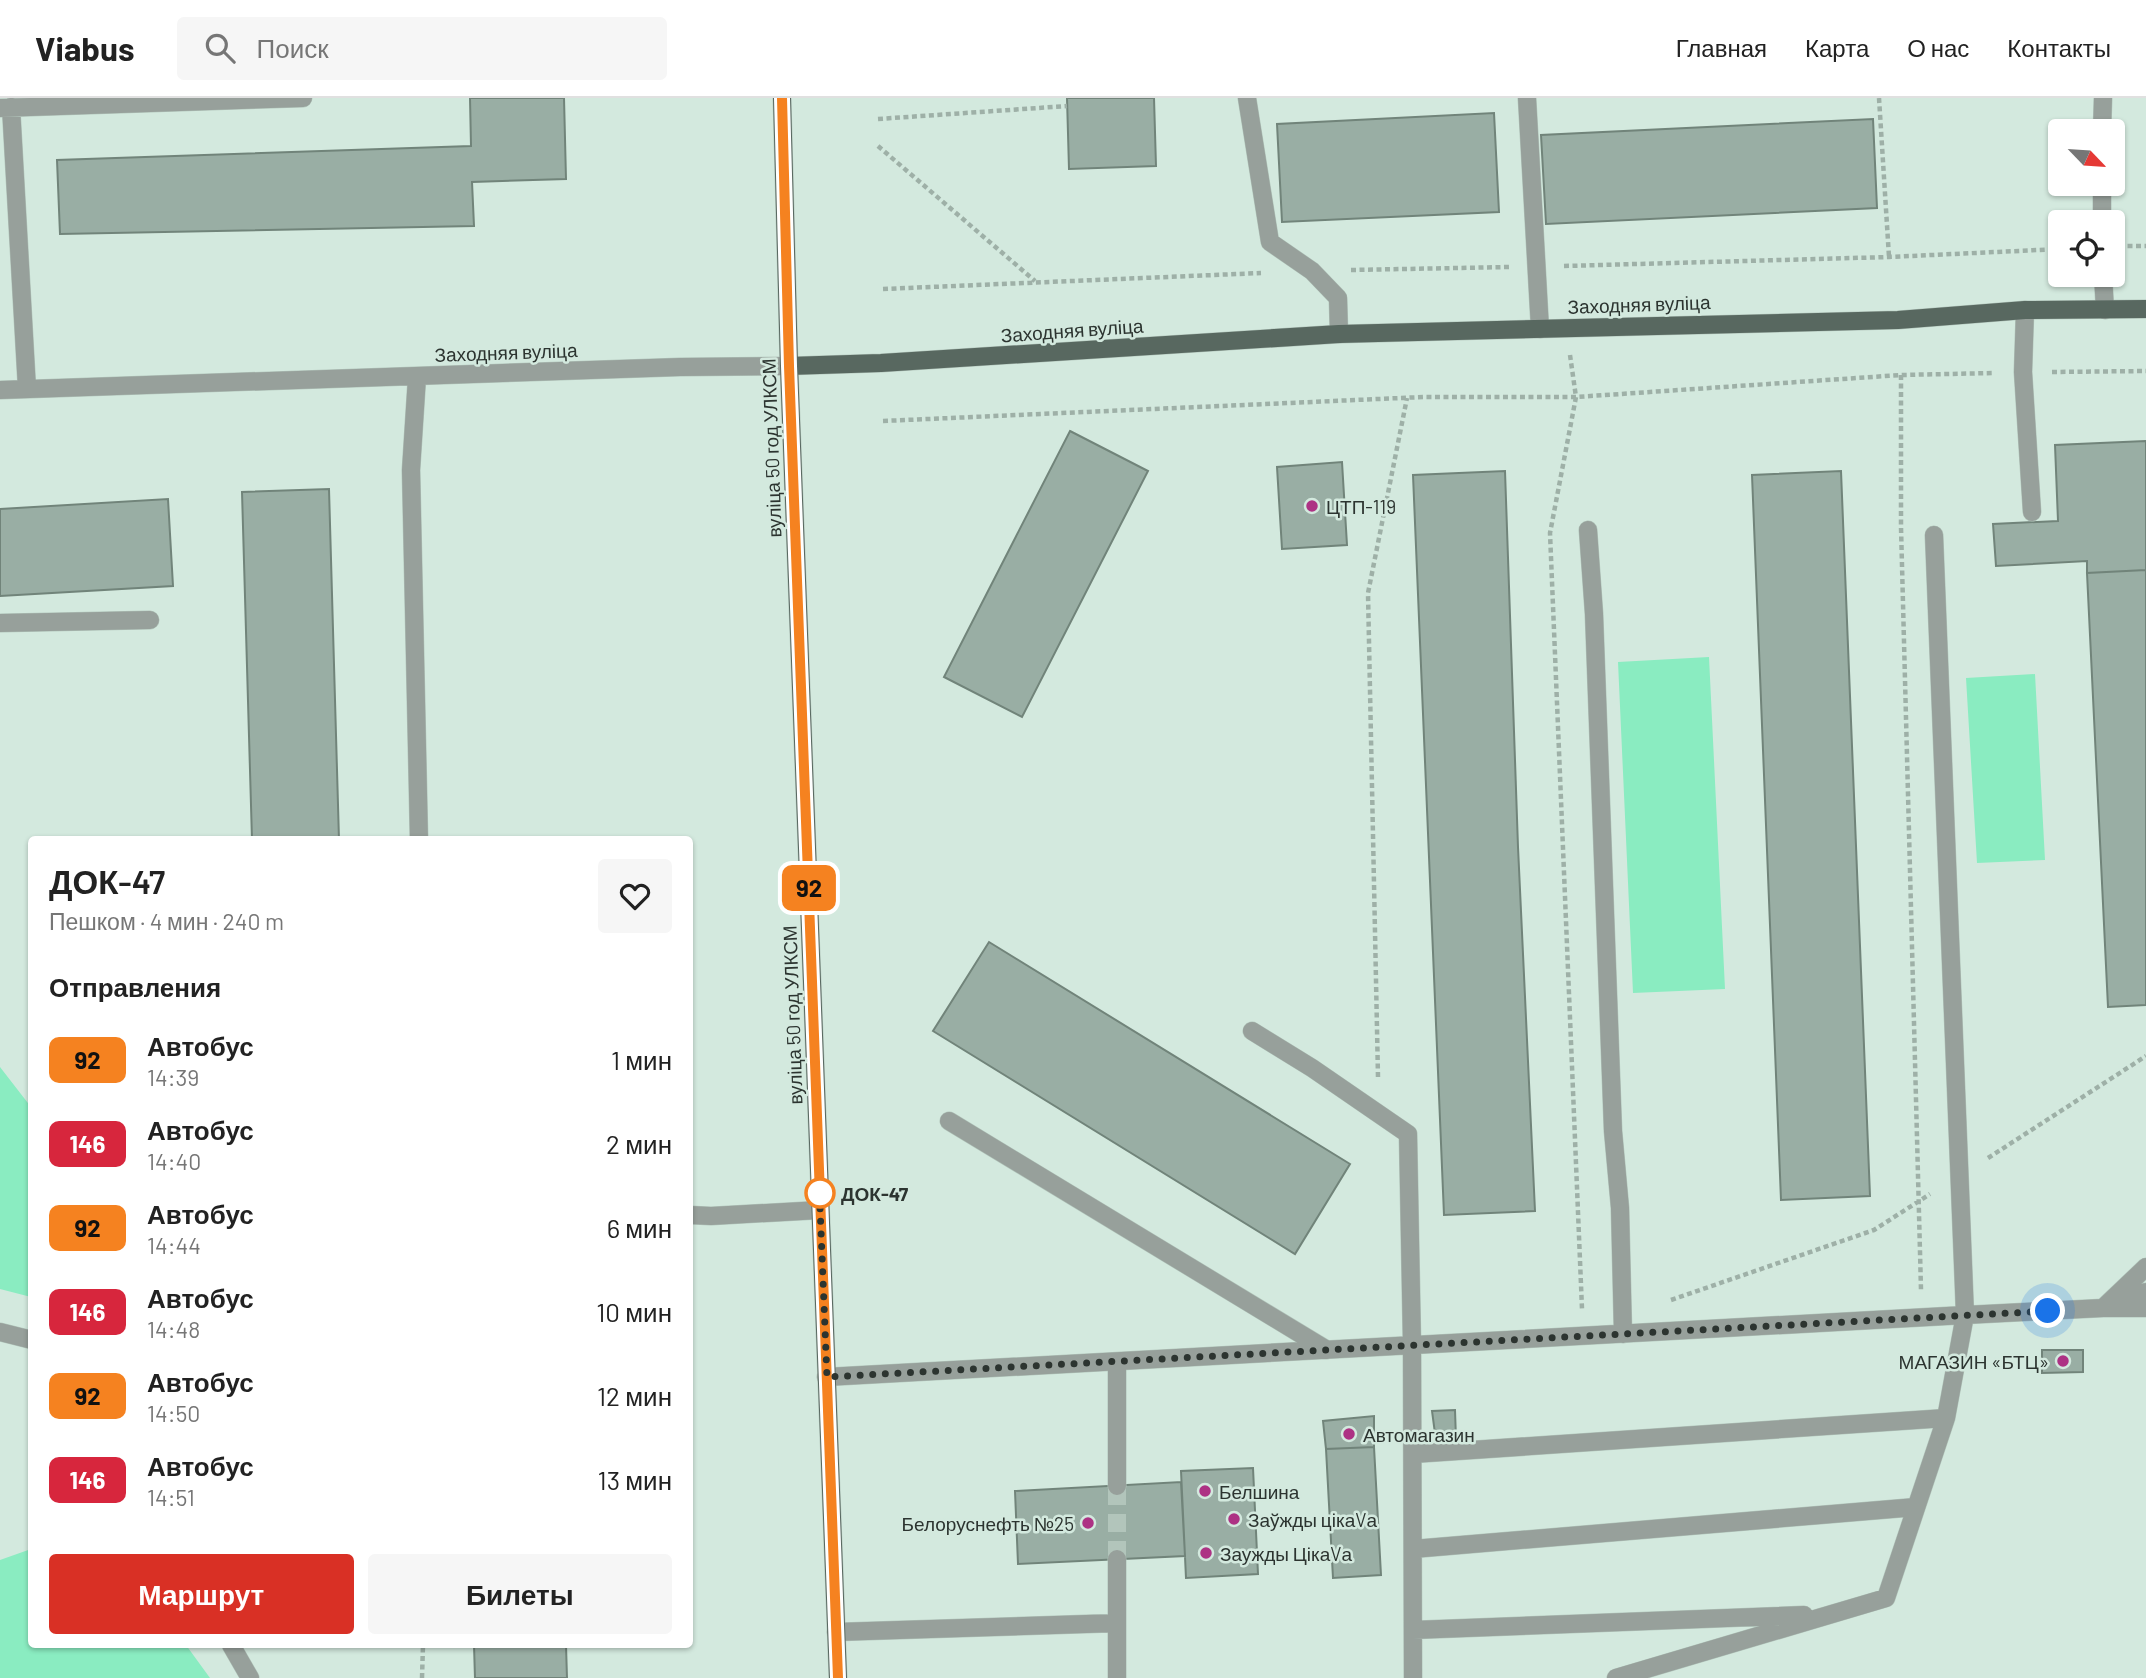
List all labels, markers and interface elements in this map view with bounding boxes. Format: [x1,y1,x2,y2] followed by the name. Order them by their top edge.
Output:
[177,17,667,80] search box
[35,28,135,68] text: Viabus
[201,29,239,67] icon: search
[257,32,329,63] text: Поиск
[1676,33,1767,62] text: Главная
[1805,33,1869,62] text: Карта
[1907,33,1969,62] text: О нас
[2007,33,2111,62] text: Контакты
[2048,119,2124,196] north arrow
[2048,119,2125,287] map controls
[2048,210,2125,287] button: locate
[1567,290,1711,318] street label: Заходняя вуліца
[1000,314,1145,346] street label: Заходняя вуліца
[434,338,578,366] street label: Заходняя вуліца
[756,358,786,538] street label: вуліца 50 год УЛКСМ
[1326,495,1396,518] place label: ЦТП-119
[1304,498,1320,514] marker: ЦТП-119
[598,859,672,933] button: heart
[49,861,165,901] text: ДОК-47
[778,865,840,911] line badge: 92
[796,873,822,902] text: 92
[49,907,284,935] text: Пешком · 4 мин · 240 m
[777,925,807,1105] street label: вуліца 50 год УЛКСМ
[49,971,221,1002] text: Отправления
[147,1030,254,1061] text: Автобус
[611,1044,672,1075] text: 1 мин
[74,1045,101,1074] text: 92
[147,1063,199,1091] text: 14:39
[147,1114,254,1145] text: Автобус
[606,1128,672,1159] text: 2 мин
[70,1129,105,1158] text: 146
[147,1147,201,1175] text: 14:40
[805,1178,835,1208] marker: ДОК-47
[841,1182,909,1205] place label: ДОК-47
[147,1198,254,1229] text: Автобус
[607,1212,672,1243] text: 6 мин
[74,1213,101,1242] text: 92
[147,1231,201,1259] text: 14:44
[147,1282,254,1313] text: Автобус
[2030,1293,2065,1328] your location
[596,1296,672,1327] text: 10 мин
[70,1297,105,1326] text: 146
[147,1315,200,1343] text: 14:48
[1899,1350,2049,1373] place label: МАГАЗИН «БТЦ»
[2055,1353,2071,1369] marker: МАГАЗИН «БТЦ»
[147,1366,254,1397] text: Автобус
[597,1380,672,1411] text: 12 мин
[74,1381,101,1410] text: 92
[147,1399,200,1427] text: 14:50
[1363,1423,1475,1446] place label: Автомагазин
[1341,1426,1357,1442] marker: Автомагазин
[147,1450,254,1481] text: Автобус
[598,1464,672,1495] text: 13 мин
[70,1465,105,1494] text: 146
[1219,1480,1300,1503] place label: Белшина
[147,1483,195,1511] text: 14:51
[1197,1483,1213,1499] marker: Белшина
[1248,1508,1377,1531] place label: Заўжды цікаVа
[1226,1511,1242,1527] marker: Заўжды цікаVа
[902,1512,1074,1535] place label: Белоруснефть №25
[1080,1515,1096,1531] marker: Белоруснефть №25
[1220,1542,1353,1565] place label: Заужды ЦікаVа
[1198,1545,1214,1561] marker: Заужды ЦікаVа
[49,1554,354,1634] button: Маршрут
[368,1554,672,1634] button: Билеты

